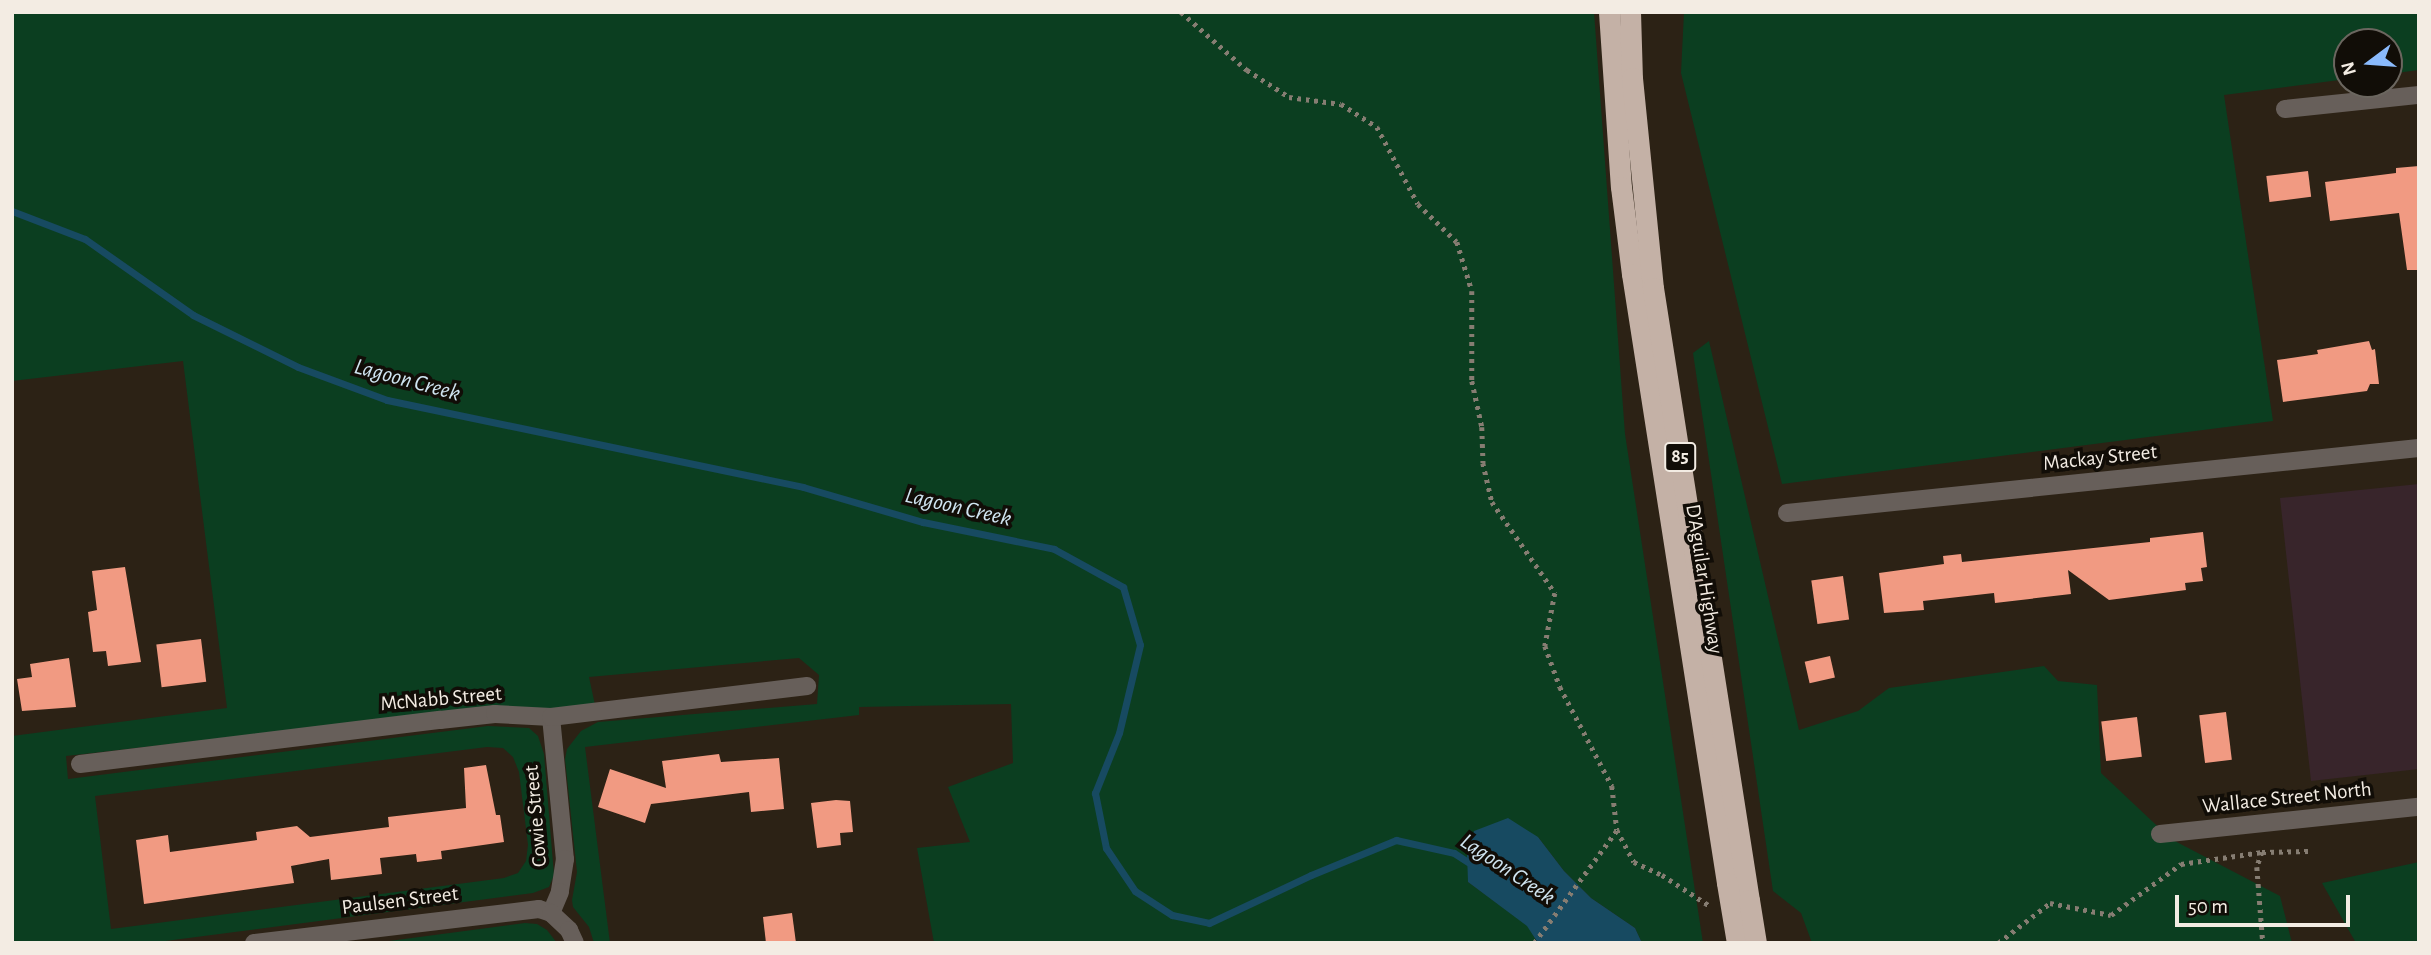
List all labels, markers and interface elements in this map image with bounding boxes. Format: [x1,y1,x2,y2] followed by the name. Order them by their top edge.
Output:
[2333,28,2403,98] north arrow
[2338,59,2360,77] text: N
[351,354,463,408] water label: Lagoon Creek
[2042,439,2158,477] street label: Mackay Street
[1662,442,1698,472] road number: 85
[902,482,1014,534] water label: Lagoon Creek
[1680,502,1728,656] street label: D'Aguilar Highway
[379,681,503,717] street label: McNabb Street
[519,764,553,868] street label: Cowie Street
[2201,777,2373,819] street label: Wallace Street North
[1454,828,1560,912] water label: Lagoon Creek
[340,881,460,921] street label: Paulsen Street
[2179,881,2354,925] scale bar
[2188,896,2228,917] text: 50 m

